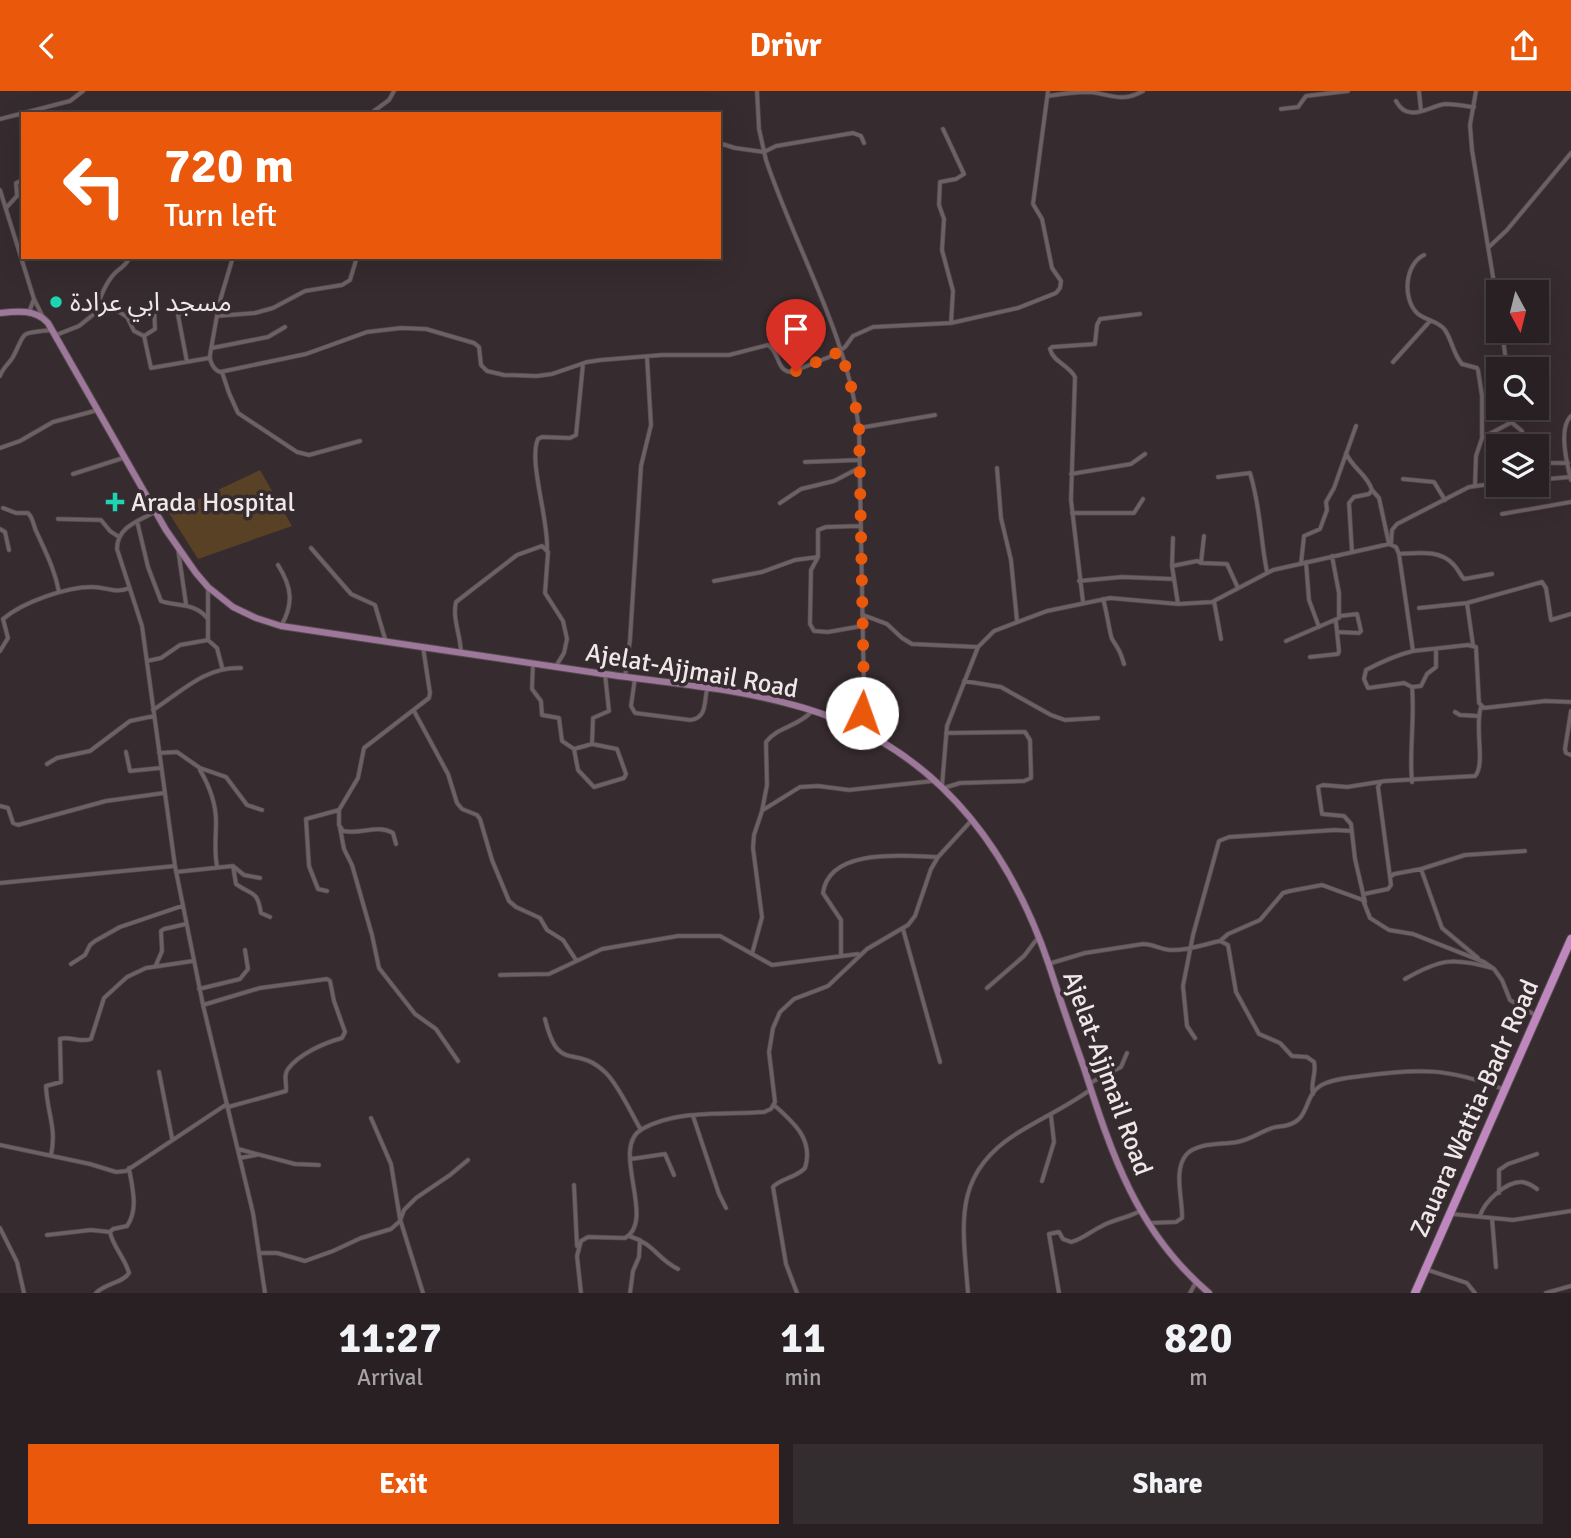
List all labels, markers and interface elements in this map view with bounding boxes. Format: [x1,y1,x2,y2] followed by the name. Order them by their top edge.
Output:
[749,26,822,65] text: Drivr
[28,27,66,65] icon: back
[1505,27,1543,65] icon: share
[164,136,294,196] text: 720 m
[49,140,140,231] icon: left
[164,196,277,235] text: Turn left
[1486,280,1549,343] north arrow
[1486,280,1549,497] map controls
[70,287,232,322] place label: مسجد ابي عرادة
[48,294,64,310] marker: مسجد ابي عرادة
[766,299,826,371] pin
[777,310,815,348] icon: arrive
[1486,357,1549,420] button: search
[1486,434,1549,497] button: layers
[131,487,295,519] place label: Arada Hospital
[105,492,125,512] marker: Arada Hospital
[583,637,801,705] street label: Ajelat-Ajjmail Road
[825,676,899,750] position arrow
[1055,967,1159,1180] street label: Ajelat-Ajjmail Road
[1404,975,1546,1242] street label: Zauara Wattia-Badr Road
[339,1313,442,1364] text: 11:27
[780,1313,826,1364] text: 11
[1164,1313,1232,1364] text: 820
[357,1363,423,1392] text: Arrival
[784,1363,822,1392] text: min
[1189,1363,1207,1392] text: m
[28,1444,779,1524] button: Exit
[793,1444,1543,1524] button: Share

